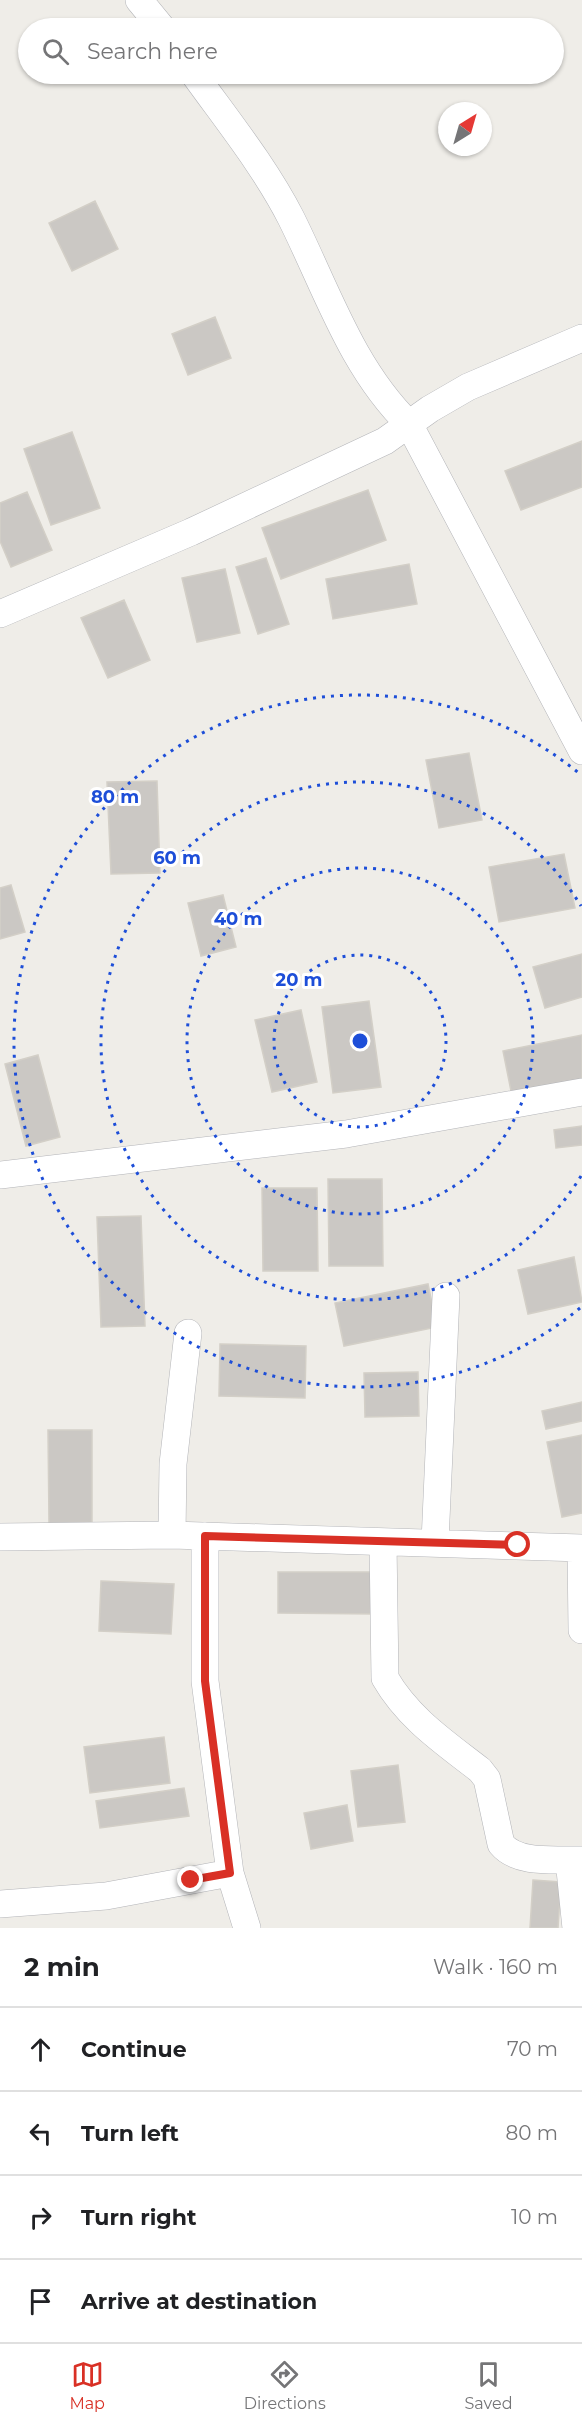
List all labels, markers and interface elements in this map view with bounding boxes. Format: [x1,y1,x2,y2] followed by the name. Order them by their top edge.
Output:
[18,18,564,84] search box
[39,35,72,68] icon: search
[87,38,218,65] text: Search here
[438,102,492,156] north arrow
[91,786,139,808] text: 80 m
[153,847,201,869] text: 60 m
[214,908,262,930] text: 40 m
[276,969,322,991] text: 20 m
[350,1031,370,1051] centre of rings
[504,1531,530,1557] route start
[177,1866,203,1892] route end
[24,1951,100,1983] text: 2 min
[433,1955,558,1979] text: Walk · 160 m
[24,2033,57,2066] icon: ahead
[81,2036,187,2063] text: Continue
[507,2037,558,2061] text: 70 m
[24,2117,57,2150] icon: left
[81,2120,179,2147] text: Turn left
[506,2121,558,2145] text: 80 m
[24,2201,57,2234] icon: right
[81,2204,196,2231] text: Turn right
[511,2205,558,2229] text: 10 m
[24,2285,57,2318] icon: arrive
[81,2288,317,2315] text: Arrive at destination
[69,2358,105,2413] tab: Map
[244,2358,326,2413] tab: Directions
[465,2358,513,2413] tab: Saved

